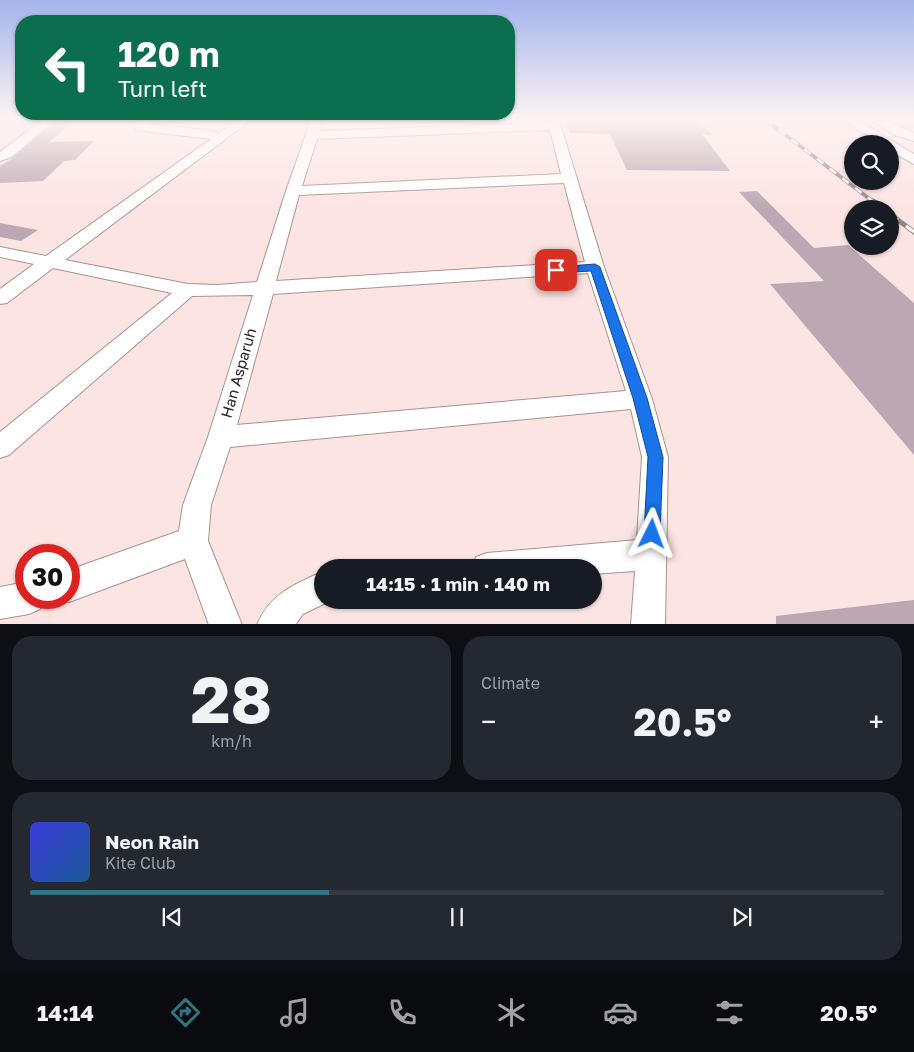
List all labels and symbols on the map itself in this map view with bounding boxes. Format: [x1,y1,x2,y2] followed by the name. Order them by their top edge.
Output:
[535,249,577,291] pin
[217,326,259,420] street label: Han Asparuh
[625,507,677,559] position arrow
[15,544,80,609] speed limit sign: 30

